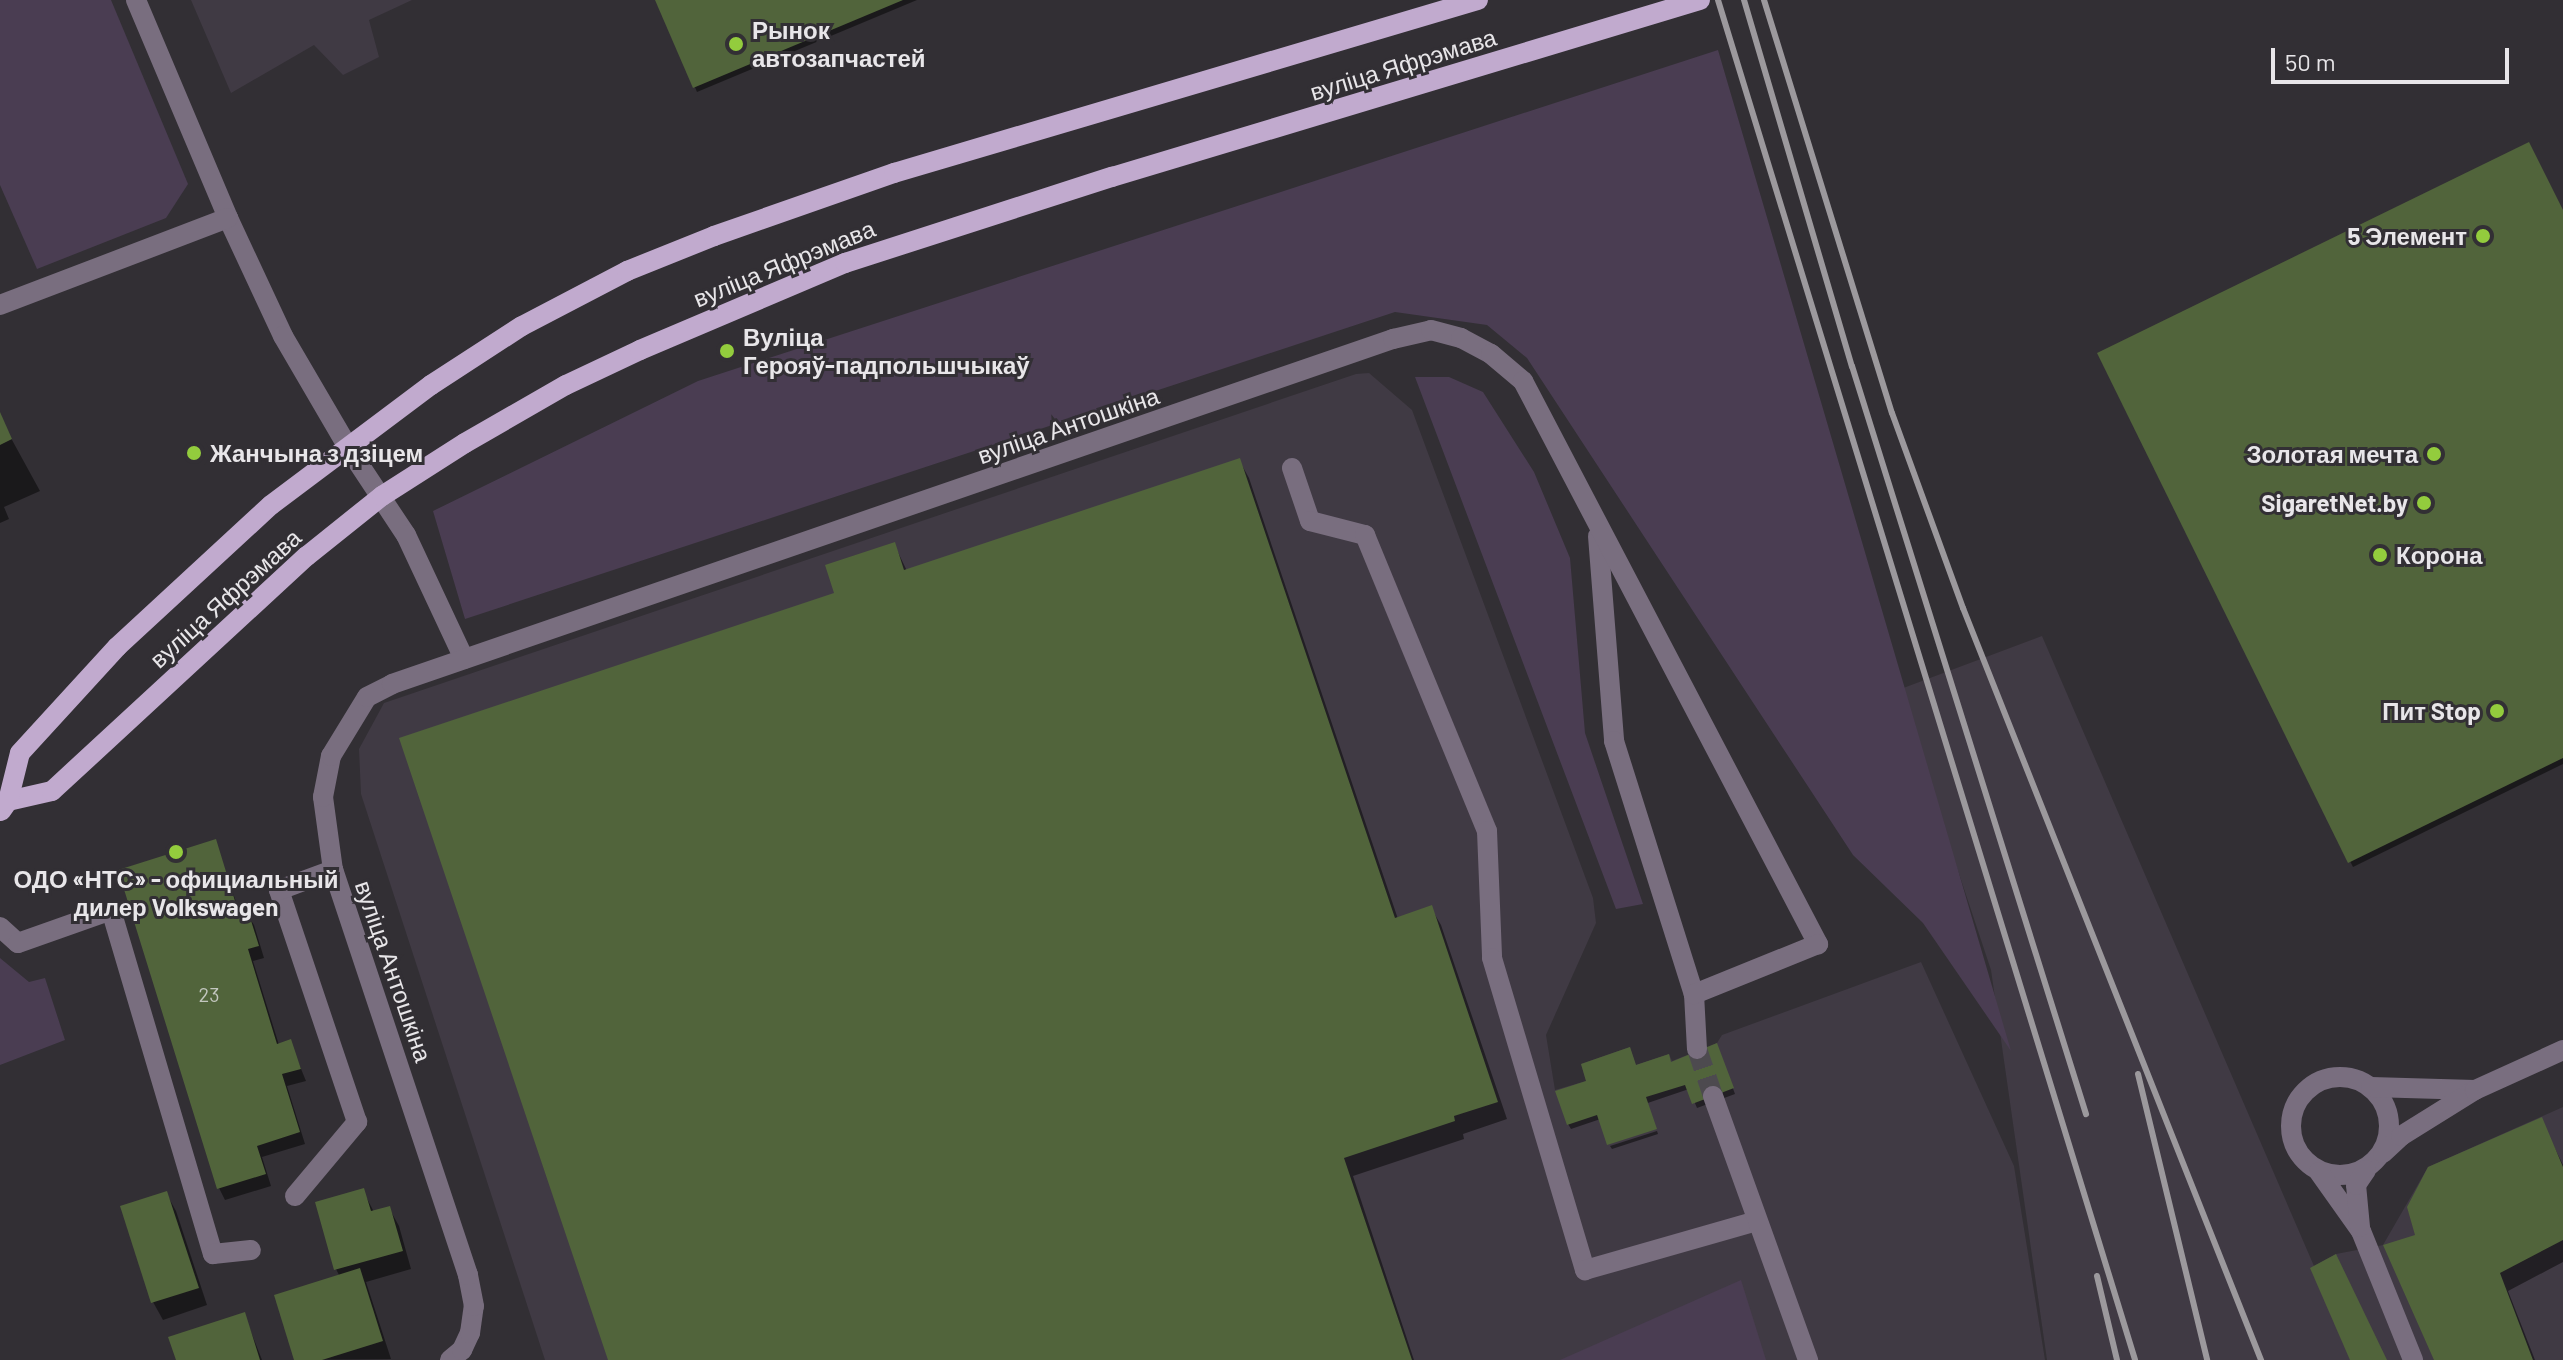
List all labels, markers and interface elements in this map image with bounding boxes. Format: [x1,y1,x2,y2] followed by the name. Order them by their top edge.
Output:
[752,16,926,72] place label: Рынок автозапчастей
[1306,22,1500,106] street label: вуліца Яфрэмава
[2275,32,2513,82] scale bar
[727,35,745,53] marker: Рынок автозапчастей
[2285,47,2336,76] text: 50 m
[689,213,879,313] street label: вуліца Яфрэмава
[2347,222,2467,250] place label: 5 Элемент
[2474,227,2492,245] marker: 5 Элемент
[743,323,1030,379] place label: Вуліца Герояў-падпольшчыкаў
[718,342,736,360] marker: Вуліца Герояў-падпольшчыкаў
[974,380,1162,470] street label: вуліца Антошкіна
[210,439,423,467] place label: Жанчына з дзіцем
[2246,440,2418,468] place label: Золотая мечта
[185,444,203,462] marker: Жанчына з дзіцем
[2425,445,2443,463] marker: Золотая мечта
[2261,489,2408,517] place label: SigaretNet.by
[2415,494,2433,512] marker: SigaretNet.by
[144,523,306,673] street label: вуліца Яфрэмава
[2396,541,2482,569] place label: Корона
[2371,546,2389,564] marker: Корона
[2382,697,2481,725] place label: Пит Stop
[2488,702,2506,720] marker: Пит Stop
[167,843,185,861] marker: ОДО «НТС» - официальный дилер Volkswagen
[13,865,339,921] place label: ОДО «НТС» - официальный дилер Volkswagen
[349,877,439,1065] street label: вуліца Антошкіна
[199,982,219,1006] house number: 23

